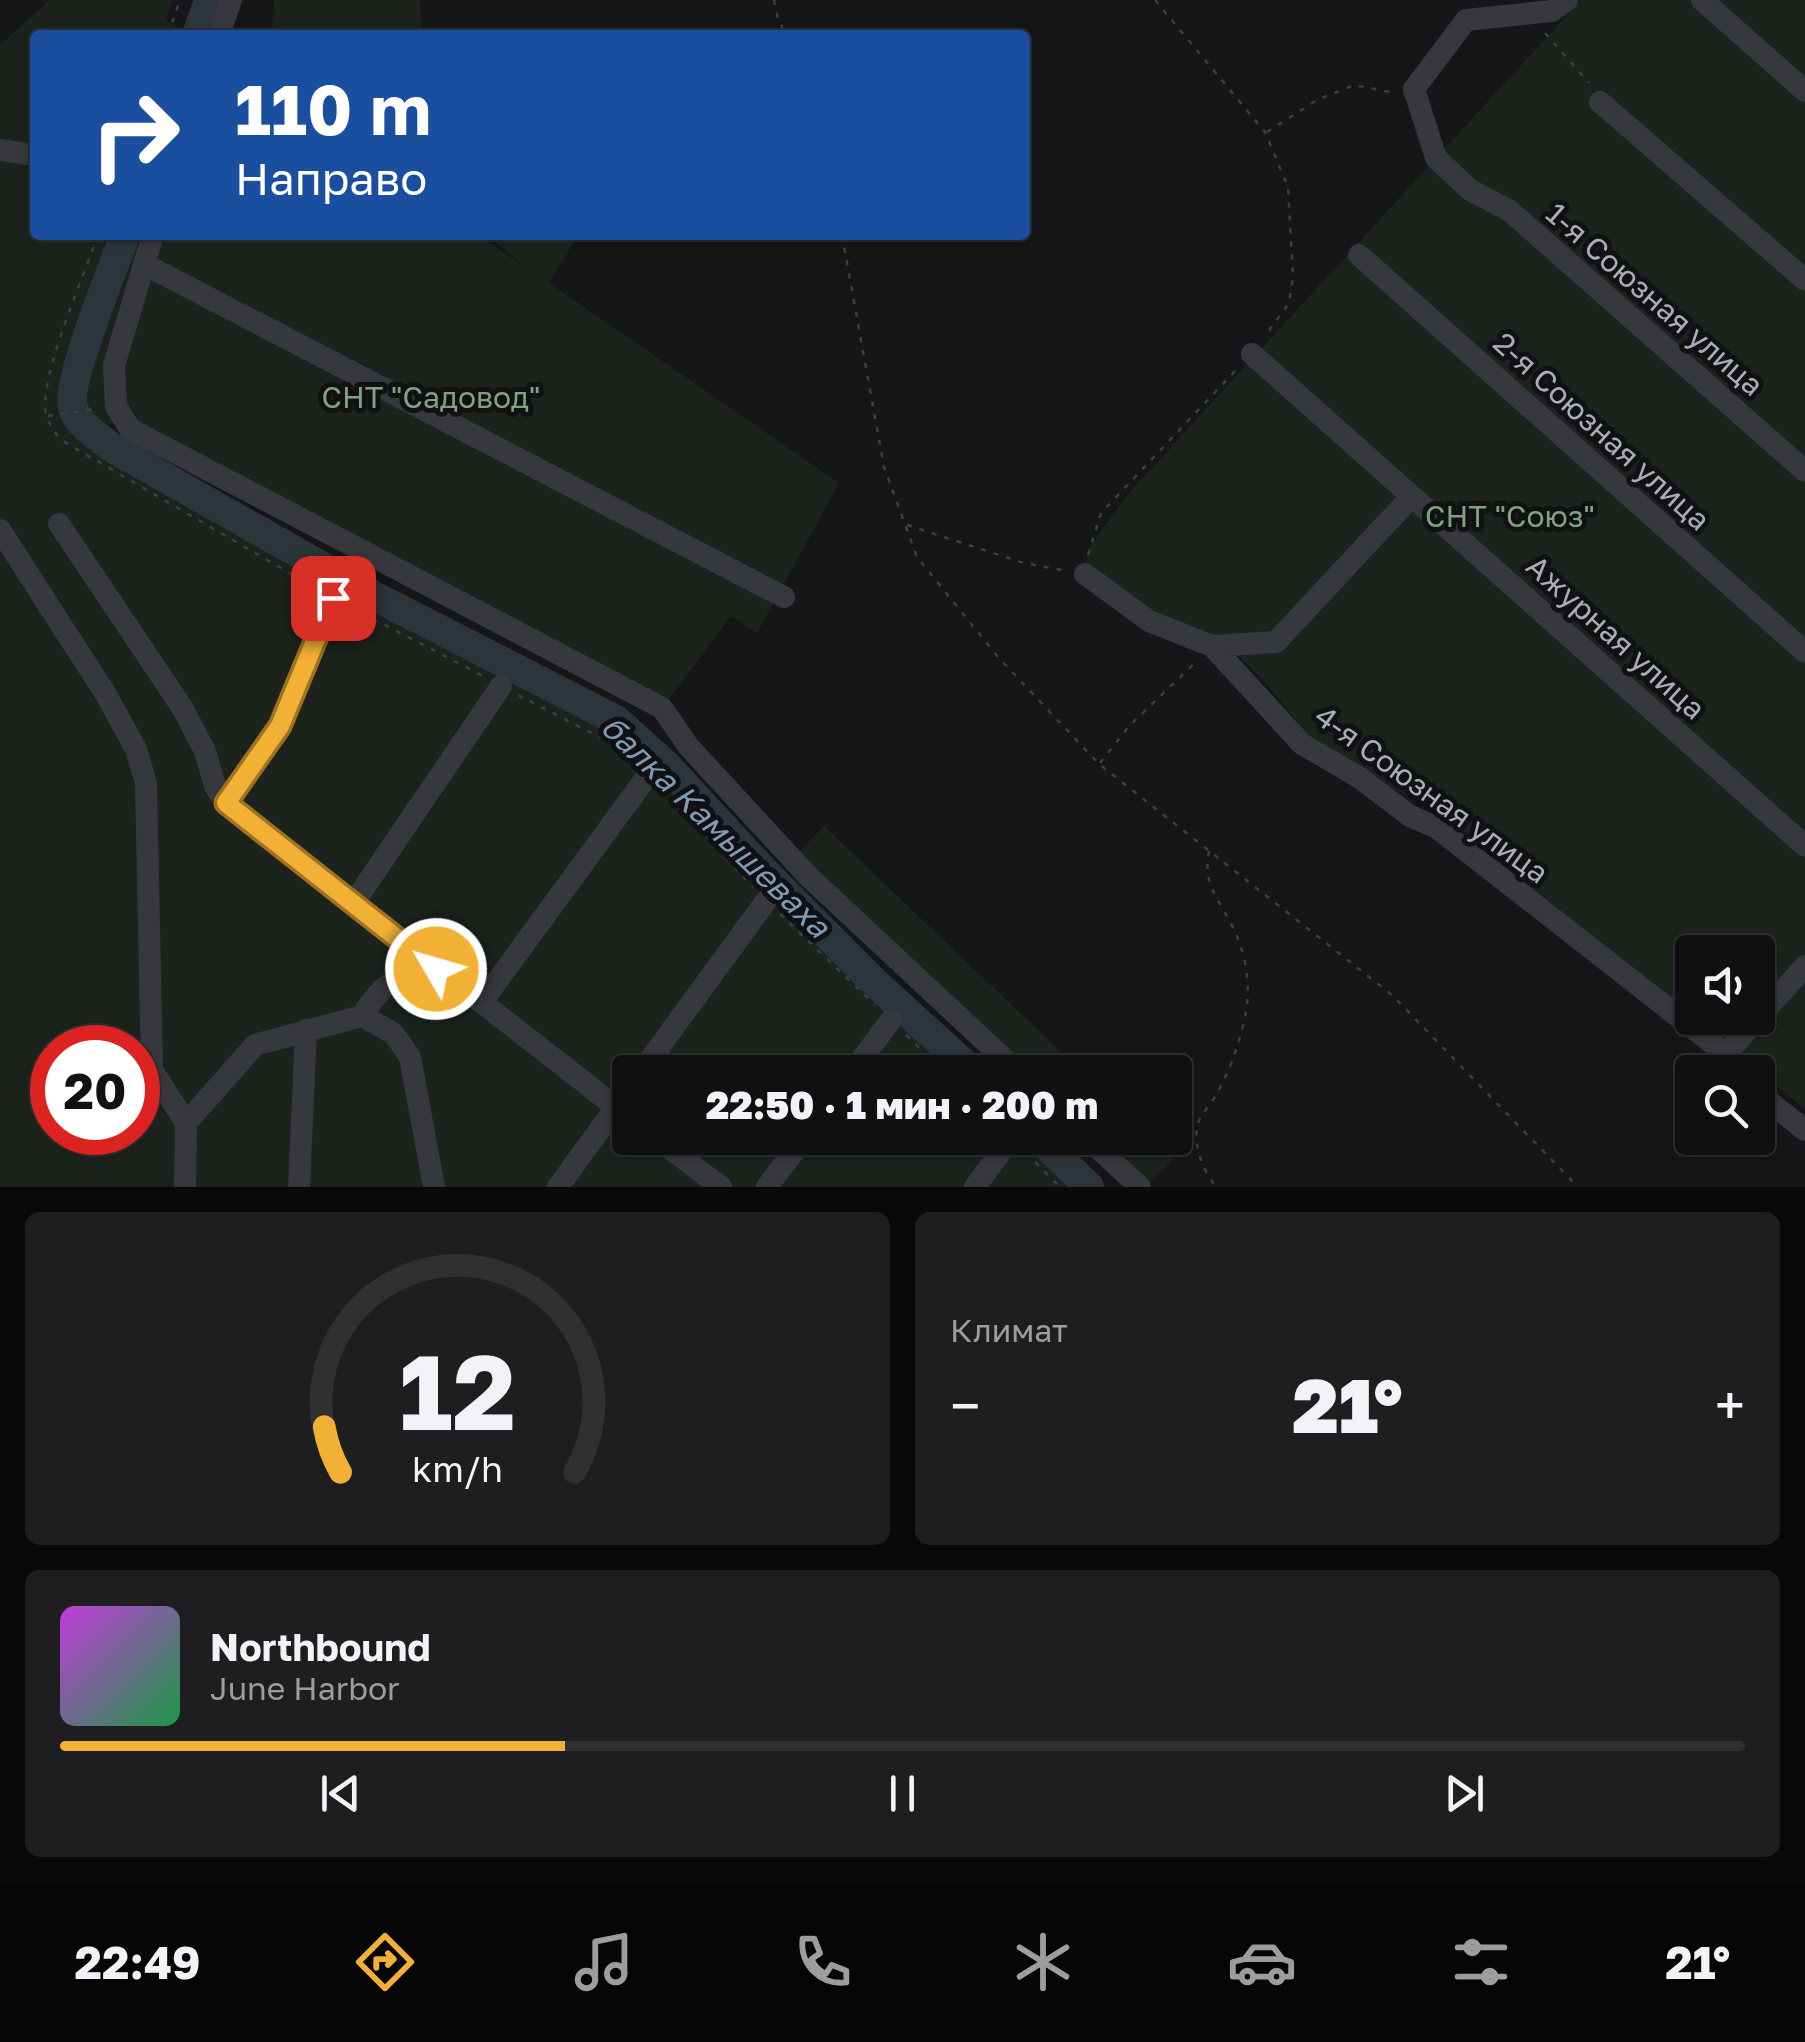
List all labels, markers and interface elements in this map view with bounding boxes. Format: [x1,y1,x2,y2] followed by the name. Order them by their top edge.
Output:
[235,66,431,150] text: 110 m
[70,70,200,200] icon: right
[235,151,427,205] text: Направо
[1539,195,1771,403] street label: 1-я Союзная улица
[1486,324,1718,538] street label: 2-я Союзная улица
[322,379,541,415] park label: СНТ "Садовод"
[1425,498,1595,534] park label: СНТ "Союз"
[1519,547,1713,727] street label: Ажурная улица
[291,556,376,641] pin
[306,571,361,626] icon: arrive
[1308,697,1556,891] street label: 4-я Союзная улица
[594,707,839,946] water label: балка Камышеваха
[384,917,488,1021] position arrow
[1675,935,1775,1155] map controls
[1675,935,1775,1035] button: sound
[30,1025,160,1155] speed limit sign: 20
[1675,1055,1775,1155] button: search
[706,1082,1098,1127] text: 22:50 · 1 мин · 200 m
[950,1311,1068,1349] text: Климат
[399,1328,516,1453] text: 12
[1292,1359,1403,1450] text: 21°
[950,1372,980,1438] text: −
[1715,1372,1745,1438] text: +
[412,1447,503,1490] text: km/h
[210,1624,431,1669] text: Northbound
[210,1669,400,1707] text: June Harbor
[313,1766,368,1821] icon: previous
[875,1766,930,1821] icon: pause
[1437,1766,1492,1821] icon: next
[350,1927,420,1997] icon: directions
[569,1927,639,1997] icon: music
[788,1927,858,1997] icon: phone
[1008,1927,1078,1997] icon: climate
[1227,1927,1297,1997] icon: car
[1446,1927,1516,1997] icon: filters
[75,1935,201,1989] text: 22:49
[1665,1935,1730,1989] text: 21°

